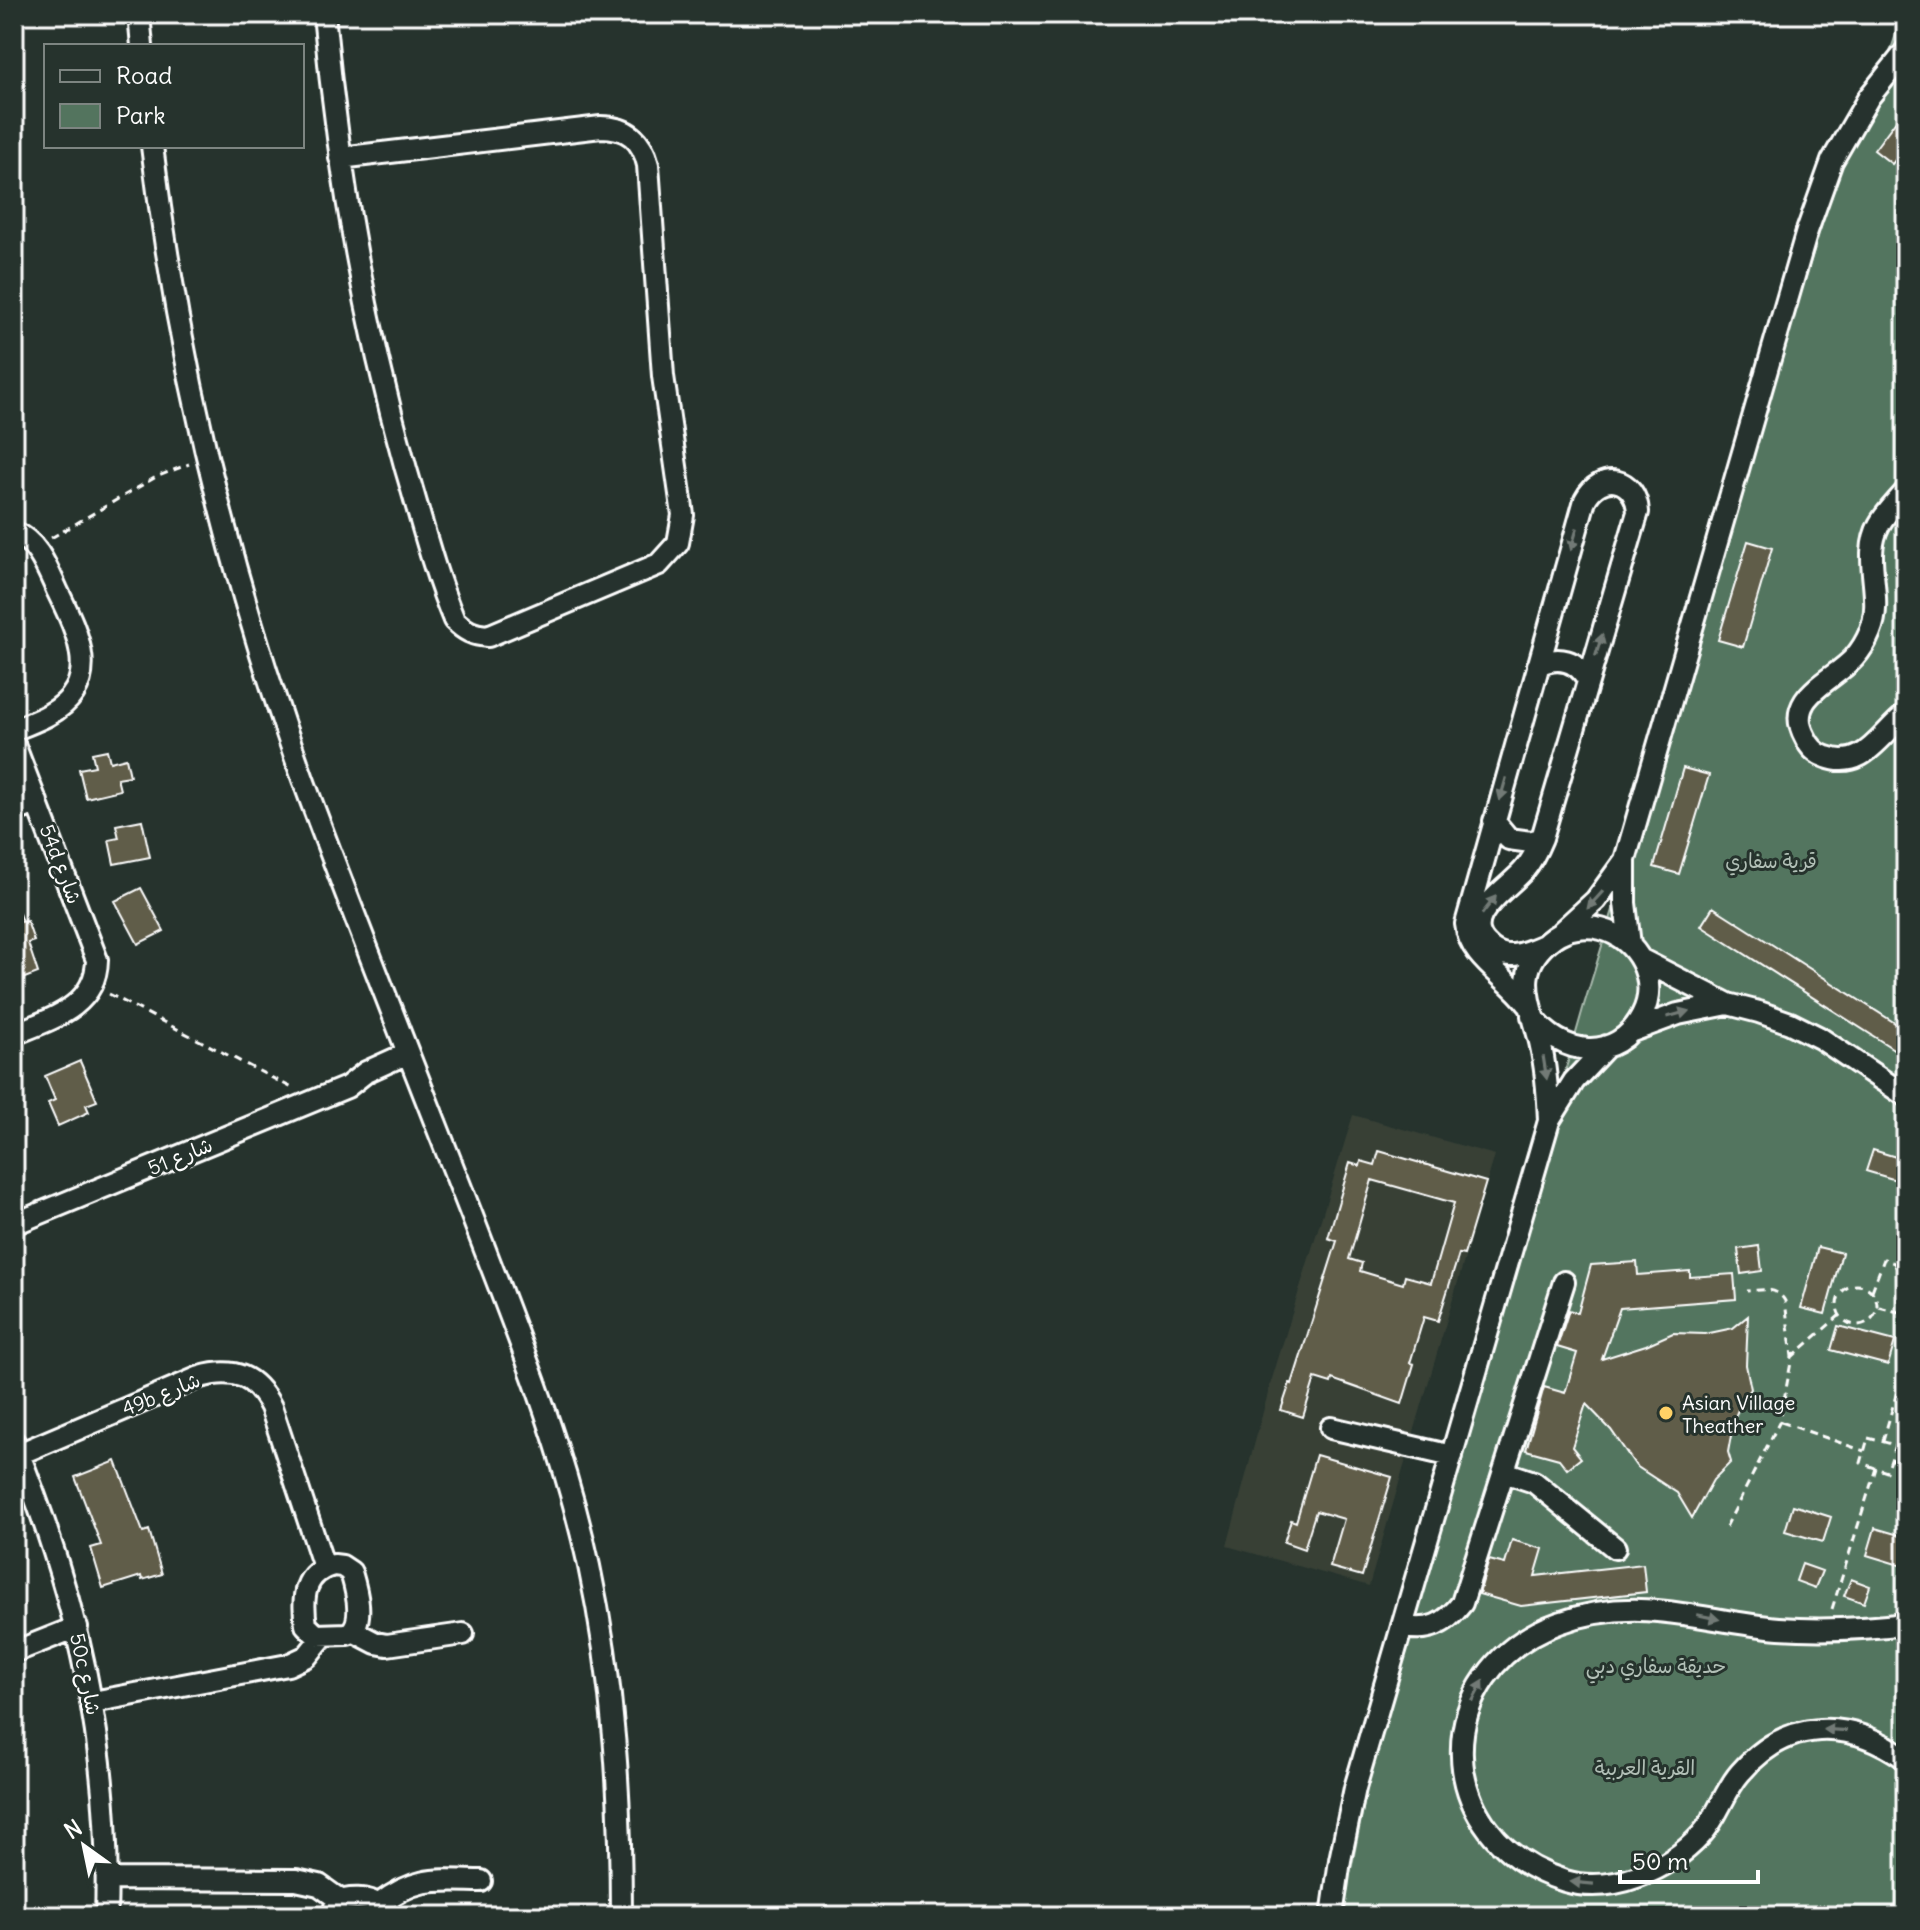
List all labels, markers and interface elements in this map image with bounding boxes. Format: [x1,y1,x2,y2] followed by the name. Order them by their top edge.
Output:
[44,44,304,148] legend
[116,60,172,90] text: Road
[116,100,166,130] text: Park
[1567,527,1580,551] one-way arrow
[1593,632,1606,656] one-way arrow
[1496,778,1509,802] one-way arrow
[33,821,88,908] street label: 54d شارع
[1725,848,1817,876] park label: قرية سفاري
[1587,889,1604,909] one-way arrow
[1481,895,1497,915] one-way arrow
[1666,1007,1690,1020] one-way arrow
[1539,1056,1551,1081] one-way arrow
[144,1132,217,1182] street label: شارع 51
[118,1367,205,1423] street label: 49b شارع
[1682,1390,1795,1438] place label: Asian Village Theather
[1657,1404,1675,1422] marker: Asian Village Theather
[1696,1611,1721,1624] one-way arrow
[63,1631,107,1718] street label: 50c شارع
[1586,1653,1726,1684] park label: حديقة سفاري دبي
[1471,1680,1485,1702] one-way arrow
[1822,1723,1847,1736] one-way arrow
[1595,1755,1695,1780] park label: القرية العربية
[44,1806,124,1886] north arrow
[59,1813,87,1845] text: N
[1620,1834,1758,1884] scale bar
[1632,1846,1688,1876] text: 50 m
[1569,1876,1594,1889] one-way arrow

